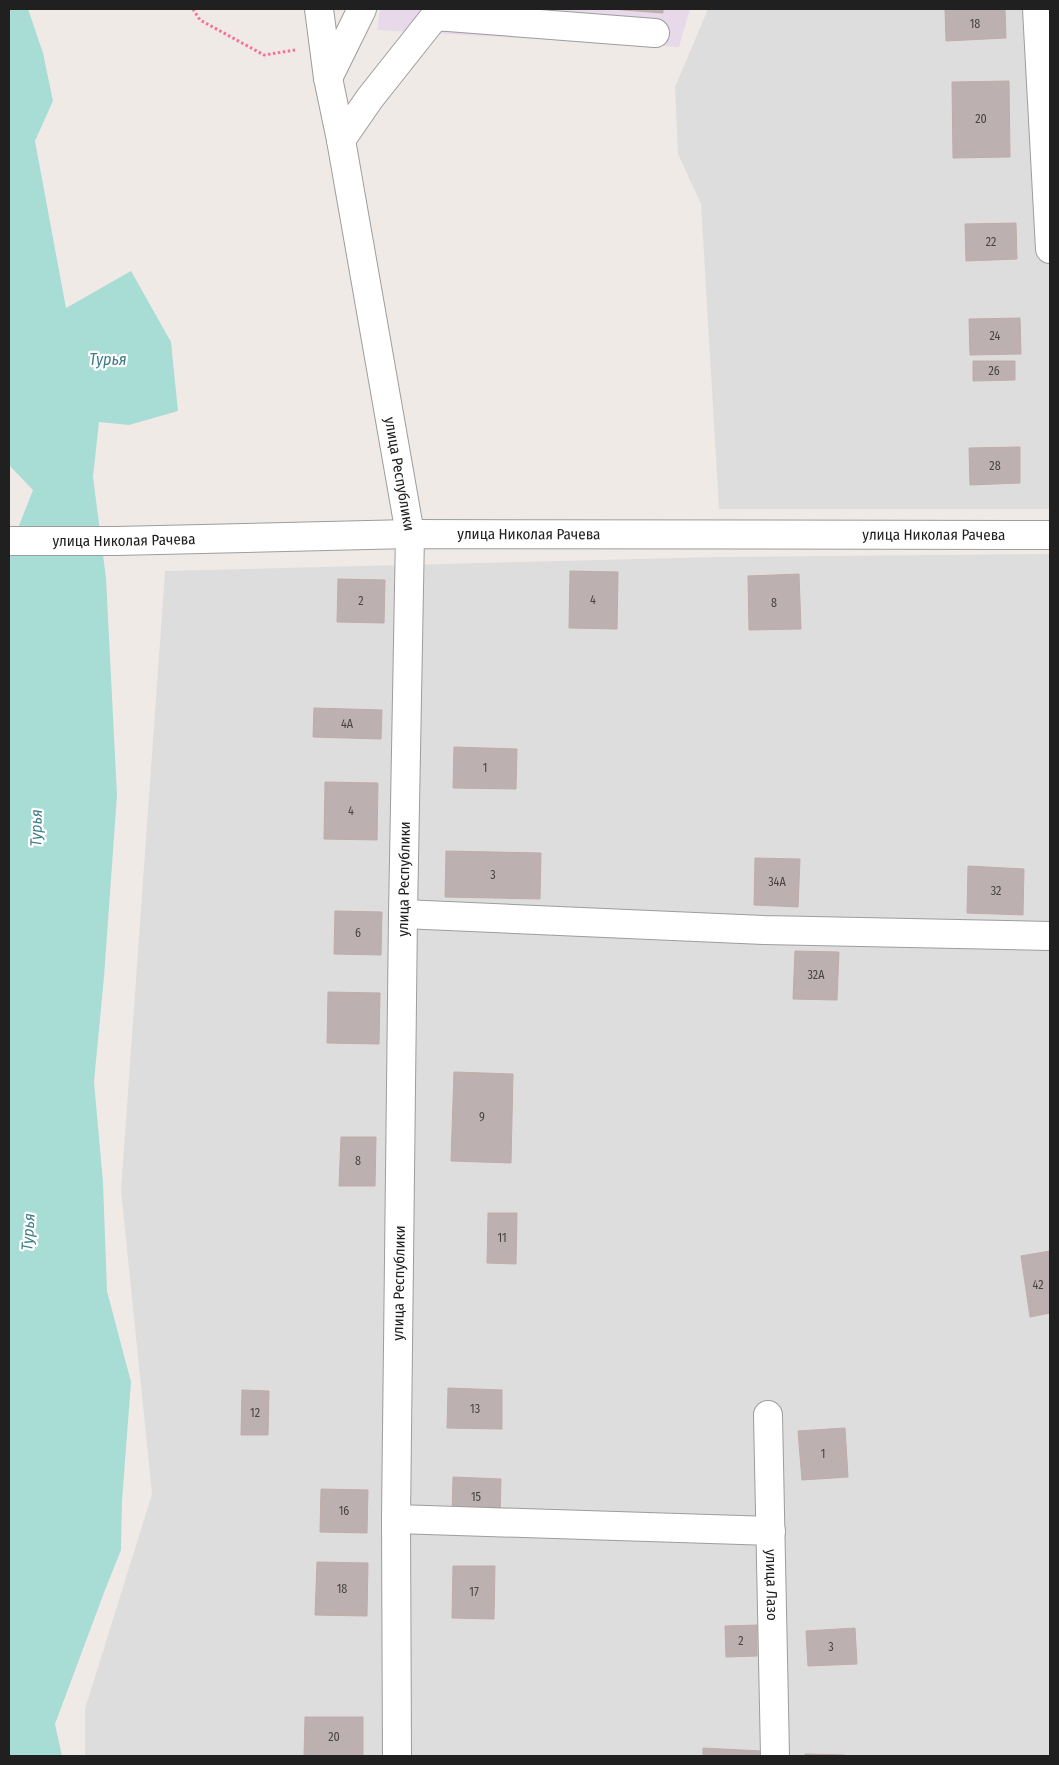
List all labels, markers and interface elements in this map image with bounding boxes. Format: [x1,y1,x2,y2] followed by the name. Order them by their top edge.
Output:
[970,17,980,31] house number: 18
[975,112,987,126] house number: 20
[986,235,996,249] house number: 22
[990,329,1001,343] house number: 24
[89,350,127,369] water label: Турья
[988,364,1000,378] house number: 26
[381,416,418,532] street label: улица Республики
[989,459,1001,473] house number: 28
[457,525,600,543] street label: улица Николая Рачева
[862,526,1005,544] street label: улица Николая Рачева
[52,530,196,550] street label: улица Николая Рачева
[590,593,596,607] house number: 4
[358,594,364,608] house number: 2
[771,596,777,610] house number: 8
[341,717,354,731] house number: 4А
[483,761,487,775] house number: 1
[348,804,354,818] house number: 4
[26,809,46,847] water label: Турья
[394,821,414,937] street label: улица Республики
[490,868,496,882] house number: 3
[768,875,786,889] house number: 34А
[991,884,1001,898] house number: 32
[355,926,361,940] house number: 6
[808,968,825,982] house number: 32А
[479,1110,485,1124] house number: 9
[355,1154,361,1168] house number: 8
[17,1213,39,1251] water label: Турья
[389,1225,409,1341] street label: улица Республики
[497,1231,507,1245] house number: 11
[1033,1278,1043,1292] house number: 42
[470,1402,480,1416] house number: 13
[250,1406,260,1420] house number: 12
[821,1447,825,1461] house number: 1
[471,1490,482,1504] house number: 15
[339,1504,349,1518] house number: 16
[762,1549,781,1621] street label: улица Лазо
[337,1582,347,1596] house number: 18
[469,1585,479,1599] house number: 17
[738,1634,744,1648] house number: 2
[828,1640,834,1654] house number: 3
[328,1730,340,1744] house number: 20

